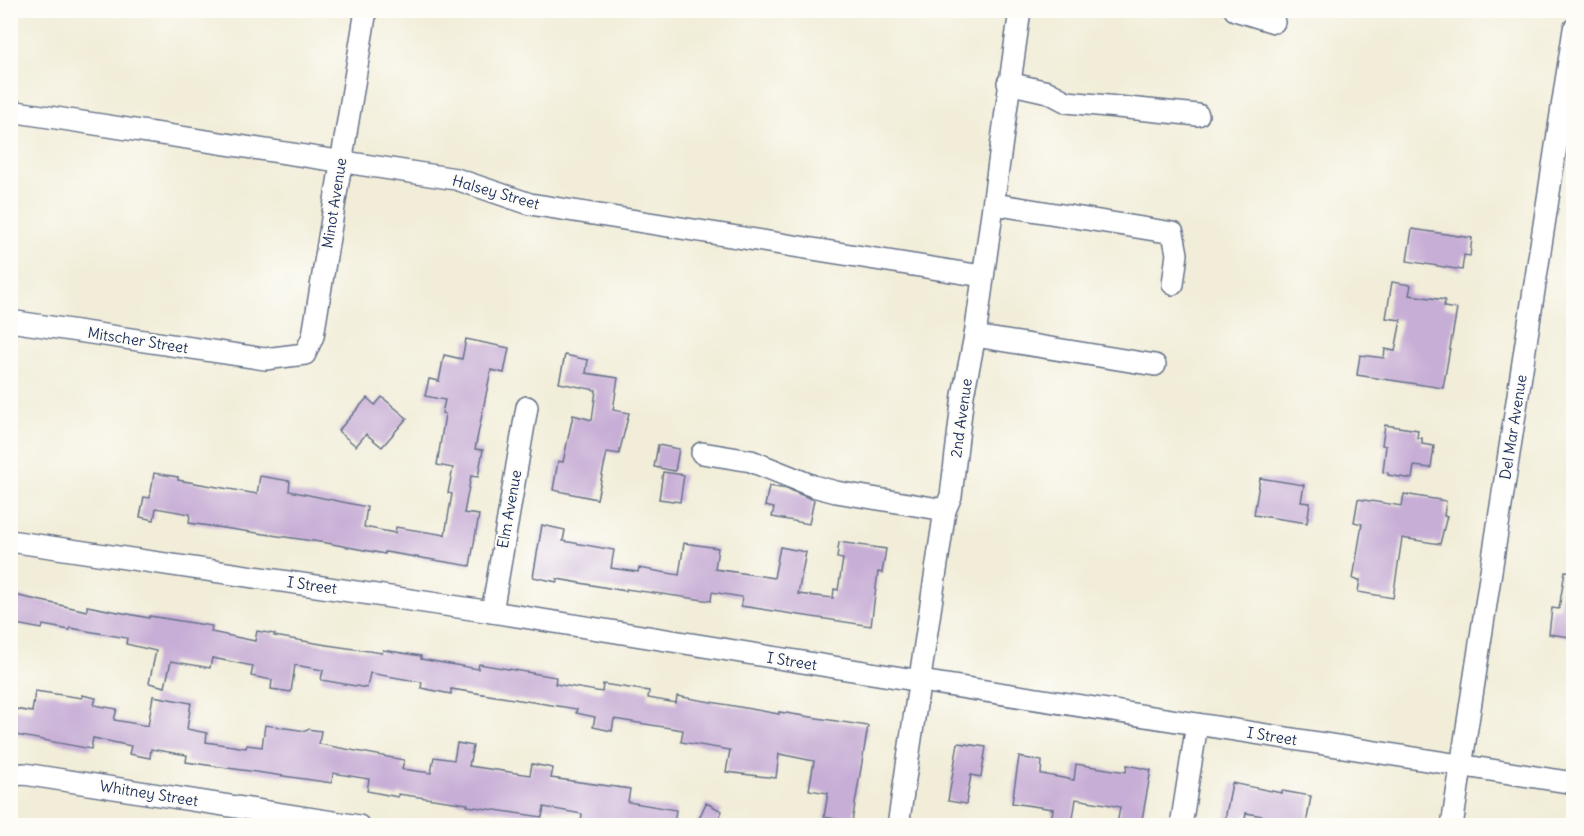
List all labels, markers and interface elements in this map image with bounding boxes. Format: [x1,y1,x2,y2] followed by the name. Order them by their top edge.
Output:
[317,156,351,250] street label: Minot Avenue
[450,171,542,213] street label: Halsey Street
[86,323,190,357] street label: Mitscher Street
[1495,373,1531,481] street label: Del Mar Avenue
[946,377,976,459] street label: 2nd Avenue
[493,468,525,550] street label: Elm Avenue
[286,572,338,598] street label: I Street
[766,648,818,674] street label: I Street
[1246,723,1298,749] street label: I Street
[98,776,200,810] street label: Whitney Street

